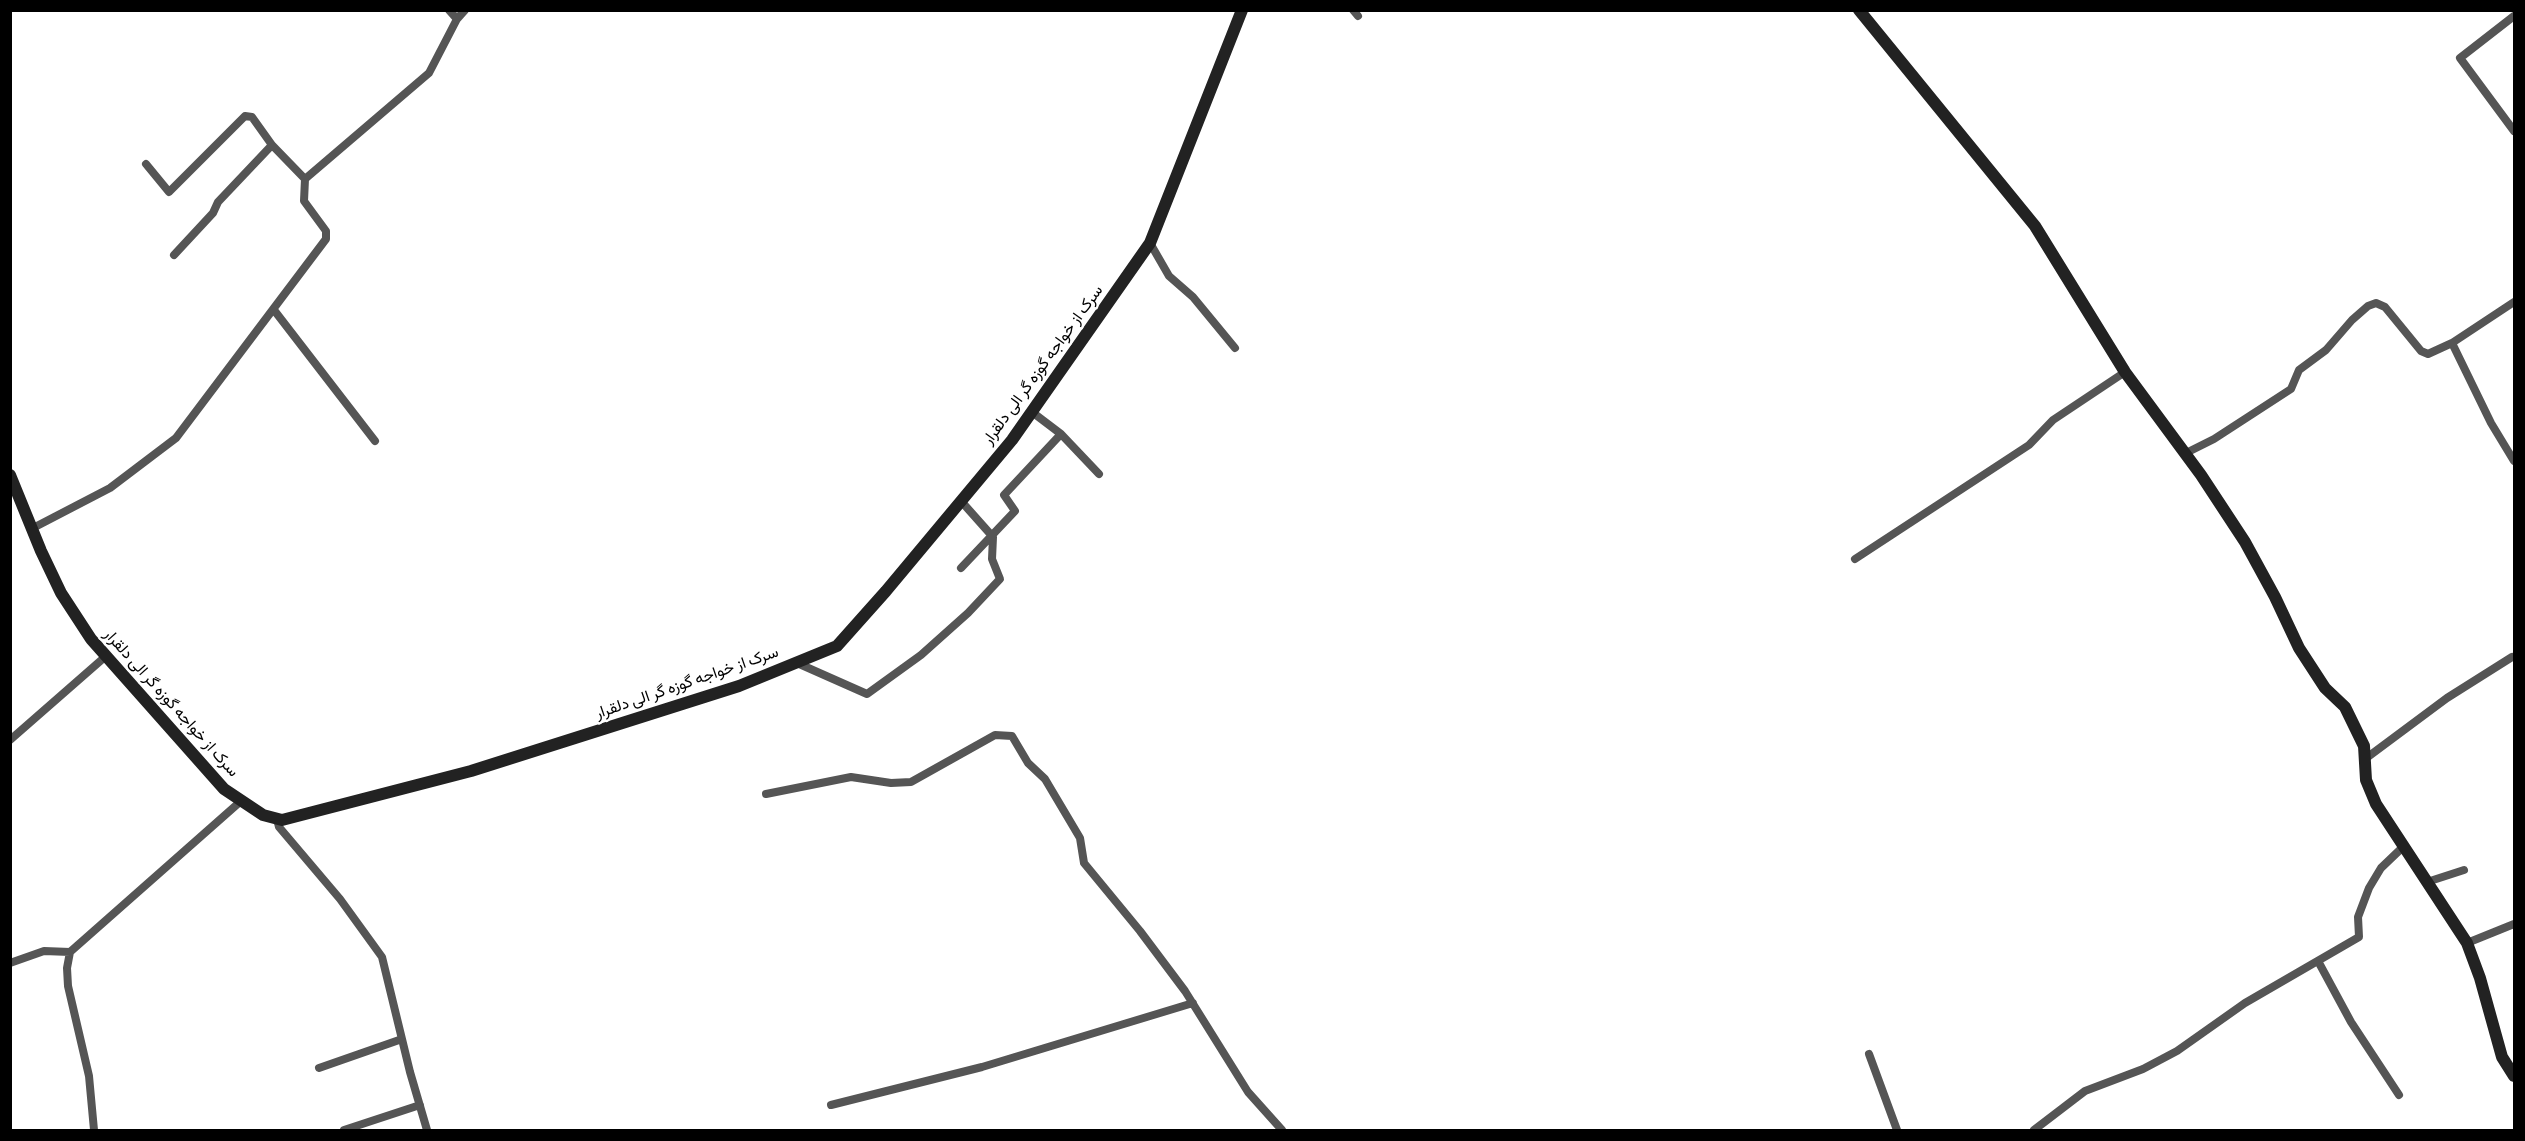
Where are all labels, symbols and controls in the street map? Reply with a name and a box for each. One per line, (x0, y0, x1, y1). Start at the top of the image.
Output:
street label: سرک از خواجه گوزه گر الی دلقرار (979, 281, 1107, 449)
street label: سرک از خواجه گوزه گر الی دلقرار (99, 625, 243, 781)
street label: سرک از خواجه گوزه گر الی دلقرار (593, 643, 781, 723)

